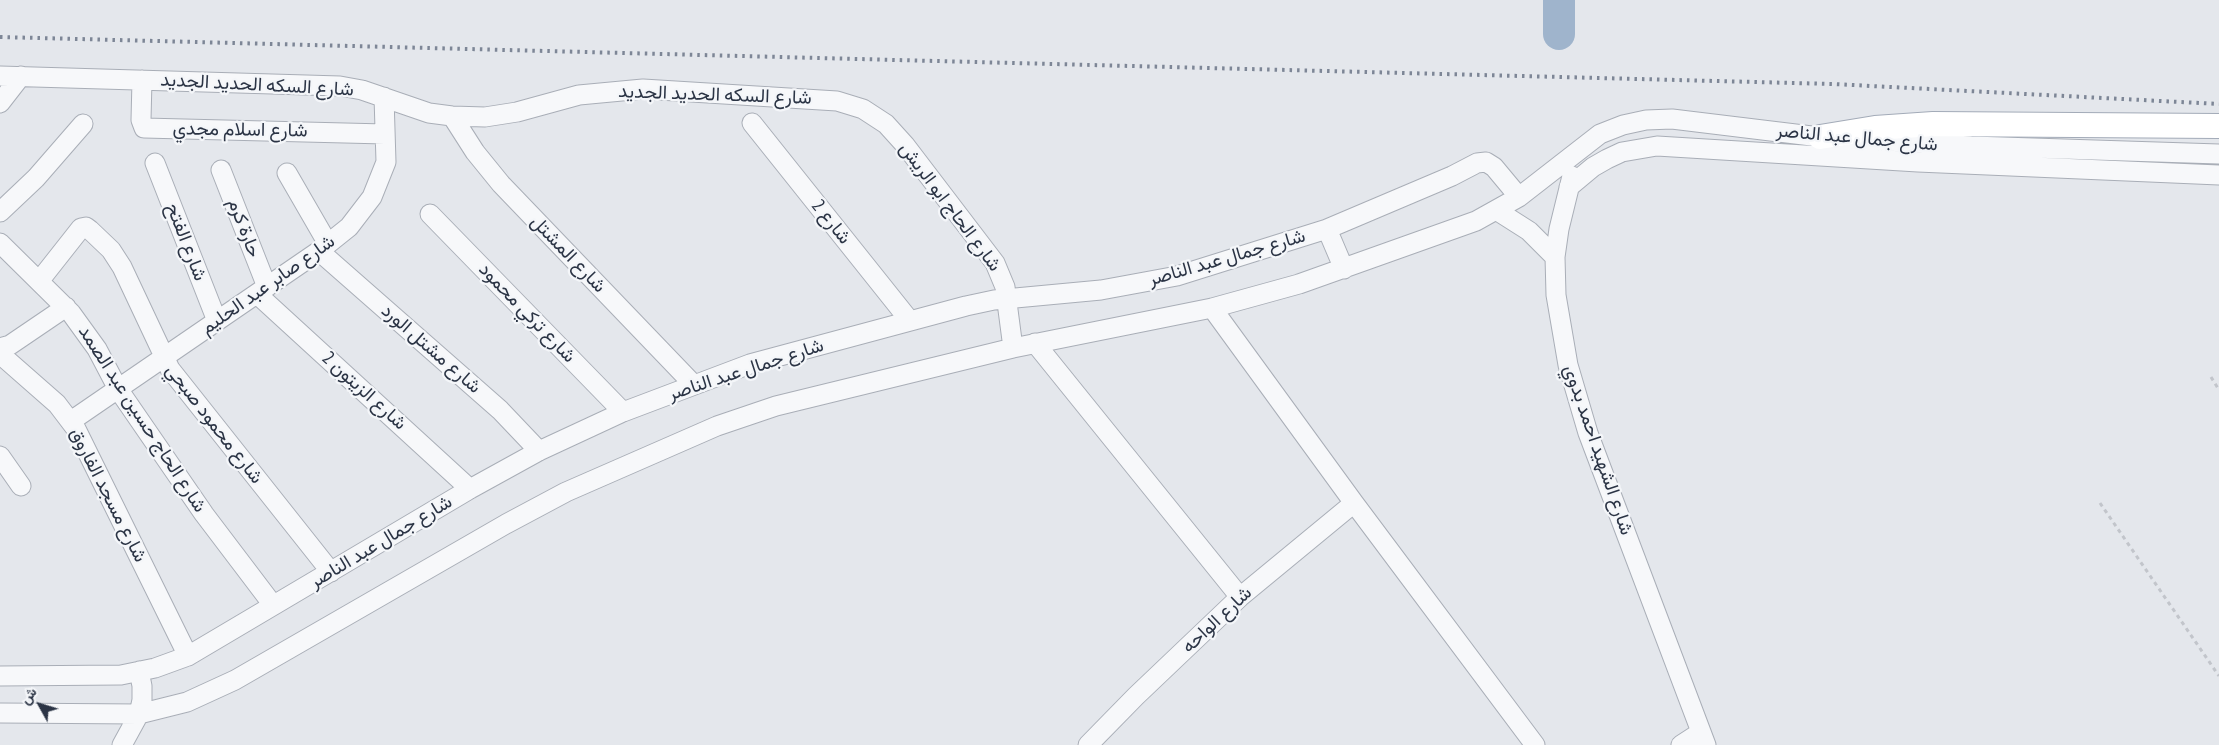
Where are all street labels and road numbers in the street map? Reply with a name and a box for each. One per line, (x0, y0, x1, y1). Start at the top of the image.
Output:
street label: شارع السكه الحديد الجديد (160, 69, 354, 101)
street label: شارع السكه الحديد الجديد (618, 80, 812, 110)
street label: شارع اسلام مجدي (172, 117, 308, 143)
street label: شارع جمال عبد الناصر (1775, 120, 1939, 156)
street label: شارع الحاج ابو الريش (894, 138, 1006, 276)
street label: حارة كرم (222, 195, 266, 261)
street label: شارع 2 (806, 195, 856, 249)
street label: شارع الفتح (161, 200, 211, 284)
street label: شارع المشتل (525, 210, 611, 298)
street label: شارع جمال عبد الناصر (1146, 225, 1308, 291)
street label: شارع صابر عبد الحليم (197, 230, 339, 340)
street label: شارع تركي محمود (474, 258, 580, 368)
street label: شارع مشتل الورد (376, 299, 486, 399)
street label: شارع الحاج حسين عبد الصمد (73, 321, 211, 517)
street label: شارع جمال عبد الناصر (665, 334, 827, 406)
street label: شارع الزيتون 2 (317, 347, 411, 435)
street label: شارع محمود صبحي (160, 360, 268, 488)
street label: شارع الشهيد احمد بدوي (1558, 362, 1638, 538)
street label: شارع مسجد الفاروق (64, 424, 152, 566)
street label: شارع جمال عبد الناصر (306, 490, 456, 594)
street label: شارع الواحه (1177, 582, 1257, 658)

